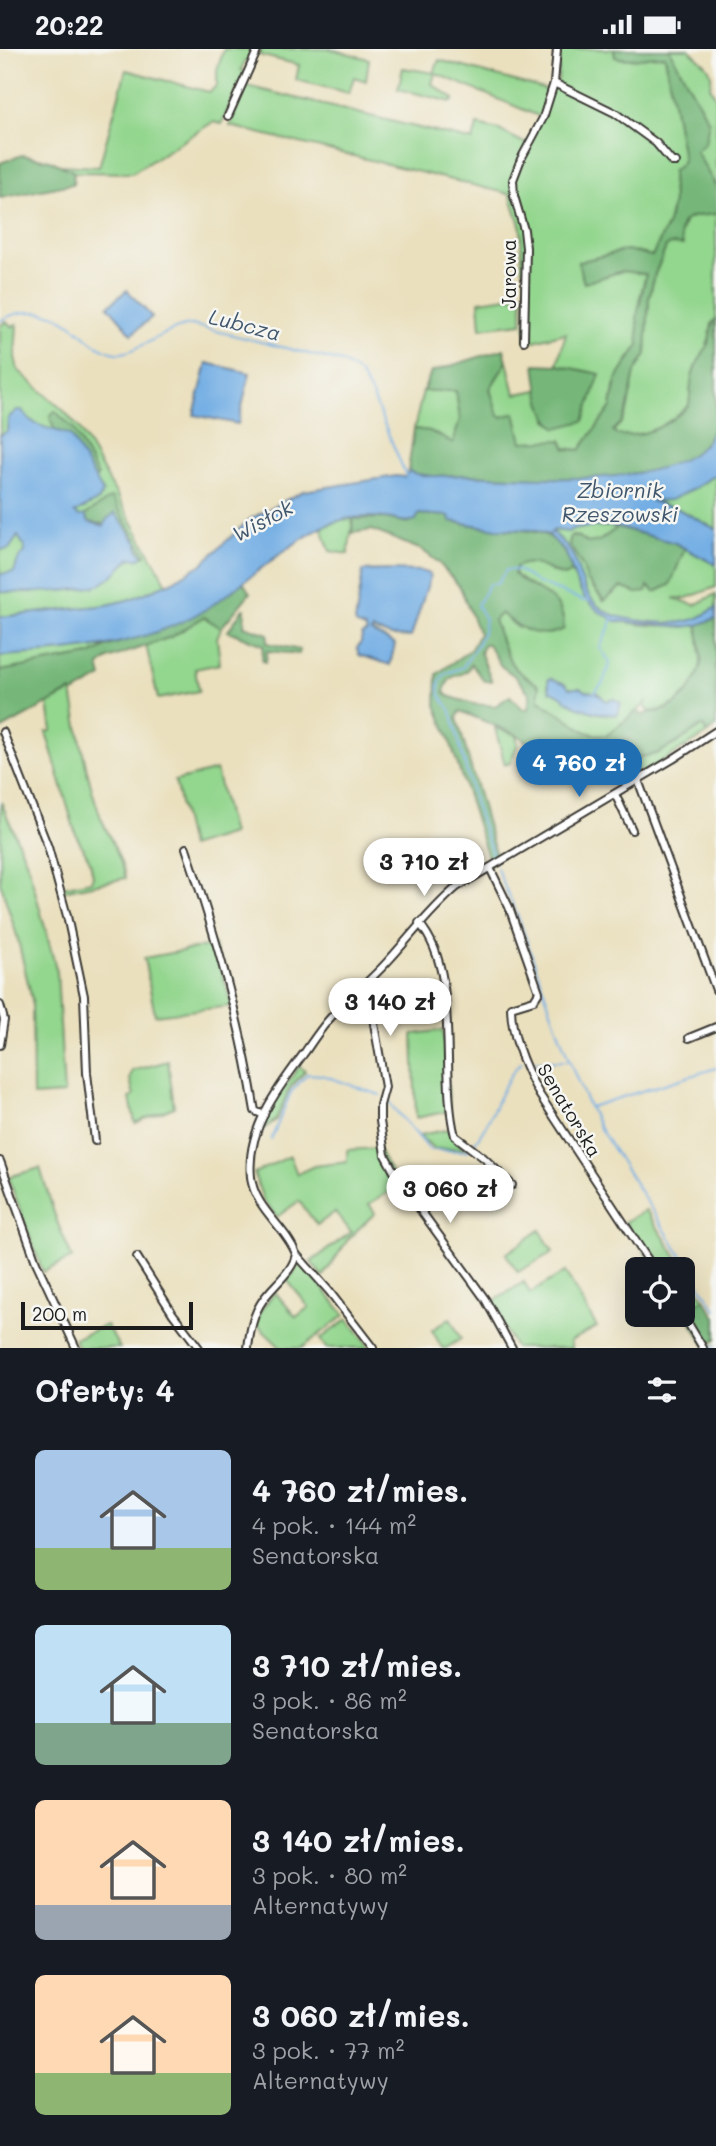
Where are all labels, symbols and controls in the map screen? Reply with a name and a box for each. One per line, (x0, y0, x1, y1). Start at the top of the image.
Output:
text: 20:22 (35, 8, 104, 42)
street label: Jarowa (496, 239, 521, 309)
water label: Lubcza (206, 302, 284, 346)
water label: Zbiornik Rzeszowski (562, 476, 679, 527)
water label: Wisłok (227, 492, 298, 547)
pin: 4 760 zł (507, 739, 651, 799)
text: 4 760 zł (532, 747, 626, 777)
pin: 3 710 zł (352, 839, 496, 898)
text: 3 710 zł (379, 846, 469, 876)
pin: 3 140 zł (318, 979, 462, 1038)
text: 3 140 zł (344, 986, 436, 1016)
street label: Senatorska (532, 1058, 608, 1162)
pin: 3 060 zł (378, 1165, 522, 1225)
text: 3 060 zł (402, 1173, 498, 1203)
map controls (625, 1257, 695, 1327)
button: locate (625, 1257, 695, 1327)
scale bar (21, 1299, 192, 1331)
text: 200 m (32, 1301, 87, 1326)
text: Oferty: 4 (35, 1370, 175, 1410)
icon: filters (643, 1371, 681, 1409)
text: 4 760 zł/mies. (252, 1470, 468, 1510)
icon: home (91, 1478, 175, 1562)
text: 4 pok. · 144 m² (252, 1510, 416, 1540)
text: Senatorska (252, 1540, 379, 1570)
text: 3 710 zł/mies. (252, 1645, 462, 1685)
icon: home (91, 1653, 175, 1737)
text: 3 pok. · 86 m² (252, 1685, 407, 1715)
text: Senatorska (252, 1715, 379, 1745)
text: 3 140 zł/mies. (252, 1820, 465, 1860)
icon: home (91, 1828, 175, 1912)
text: 3 pok. · 80 m² (252, 1860, 407, 1890)
text: Alternatywy (252, 1890, 389, 1920)
text: 3 060 zł/mies. (252, 1995, 470, 2035)
icon: home (91, 2003, 175, 2087)
text: 3 pok. · 77 m² (252, 2035, 404, 2065)
text: Alternatywy (252, 2065, 389, 2095)

